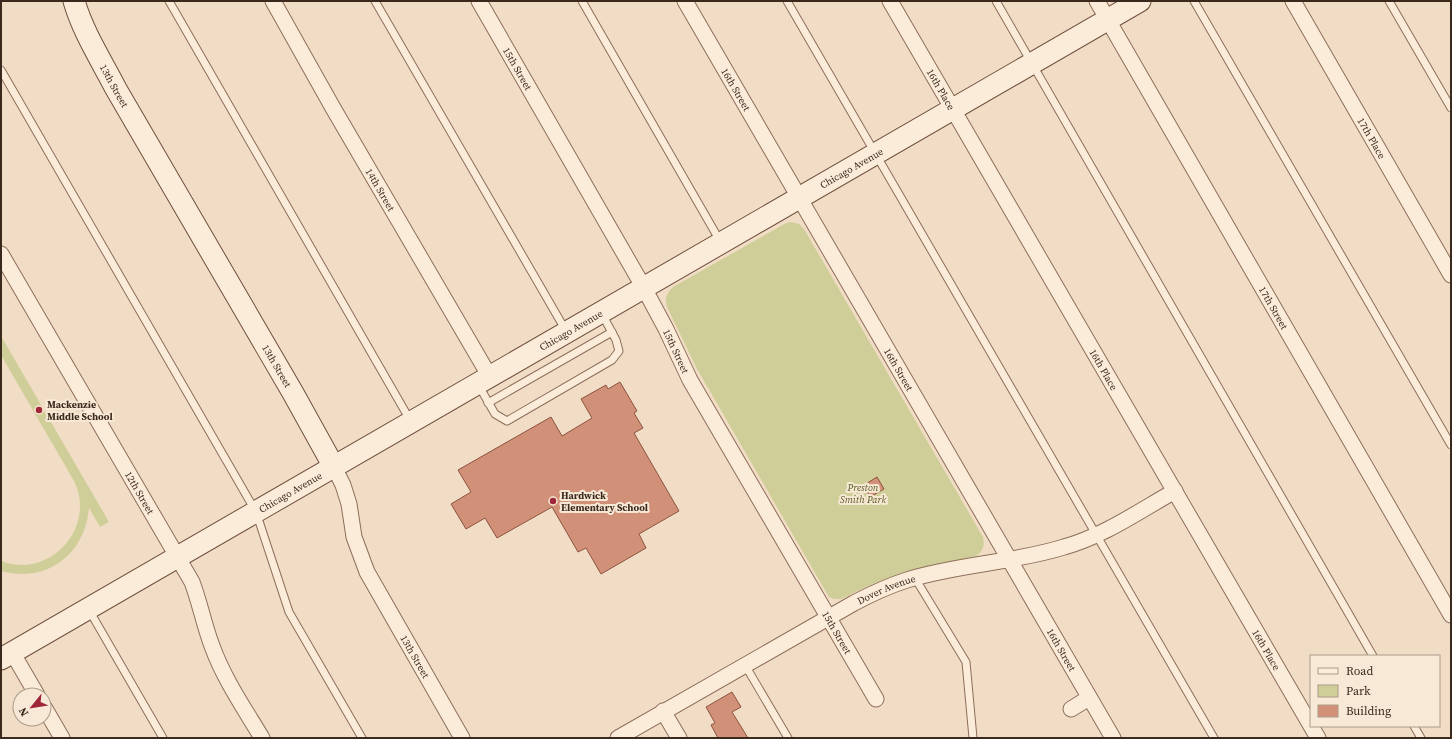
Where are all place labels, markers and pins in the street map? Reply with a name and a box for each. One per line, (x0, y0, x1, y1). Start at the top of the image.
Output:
place label: Mackenzie Middle School (47, 398, 113, 423)
marker: Mackenzie Middle School (34, 405, 44, 415)
place label: Hardwick Elementary School (561, 489, 648, 514)
marker: Hardwick Elementary School (548, 496, 558, 506)

